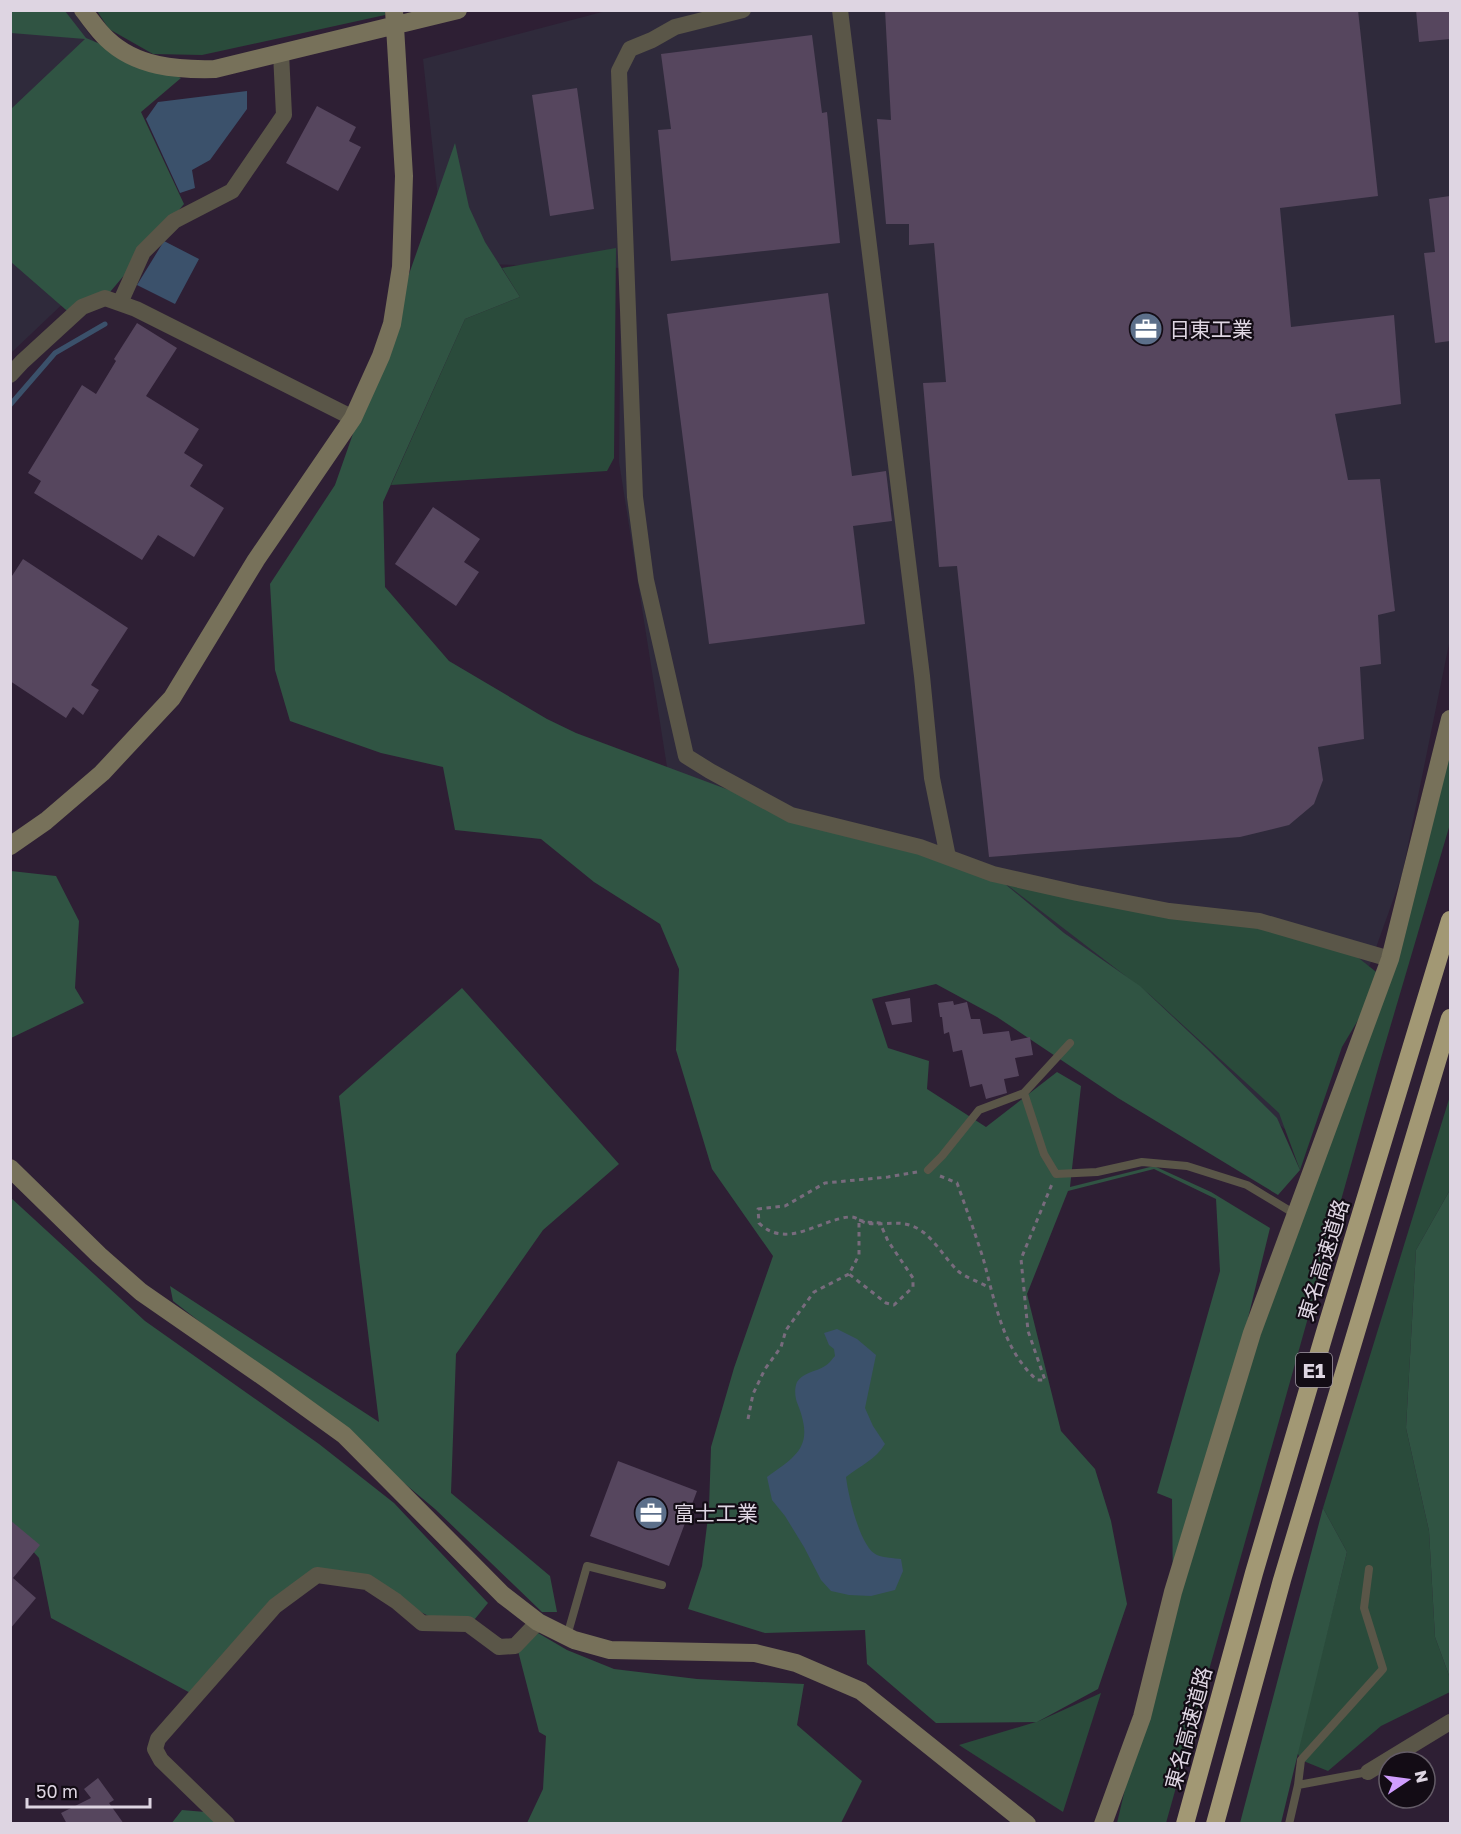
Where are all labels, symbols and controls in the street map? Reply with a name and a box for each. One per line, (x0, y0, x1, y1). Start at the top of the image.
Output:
office icon: 日東工業 (1128, 311, 1164, 347)
place label: 日東工業 (1169, 316, 1253, 342)
street label: 東名高速道路 (1292, 1196, 1354, 1324)
road number: E1 (1296, 1353, 1332, 1387)
office icon: 富士工業 (633, 1495, 669, 1531)
place label: 富士工業 (674, 1500, 758, 1526)
street label: 東名高速道路 (1159, 1664, 1217, 1792)
north arrow (1377, 1750, 1437, 1810)
text: N (1411, 1768, 1433, 1785)
scale bar (27, 1771, 150, 1809)
text: 50 m (36, 1780, 78, 1802)

